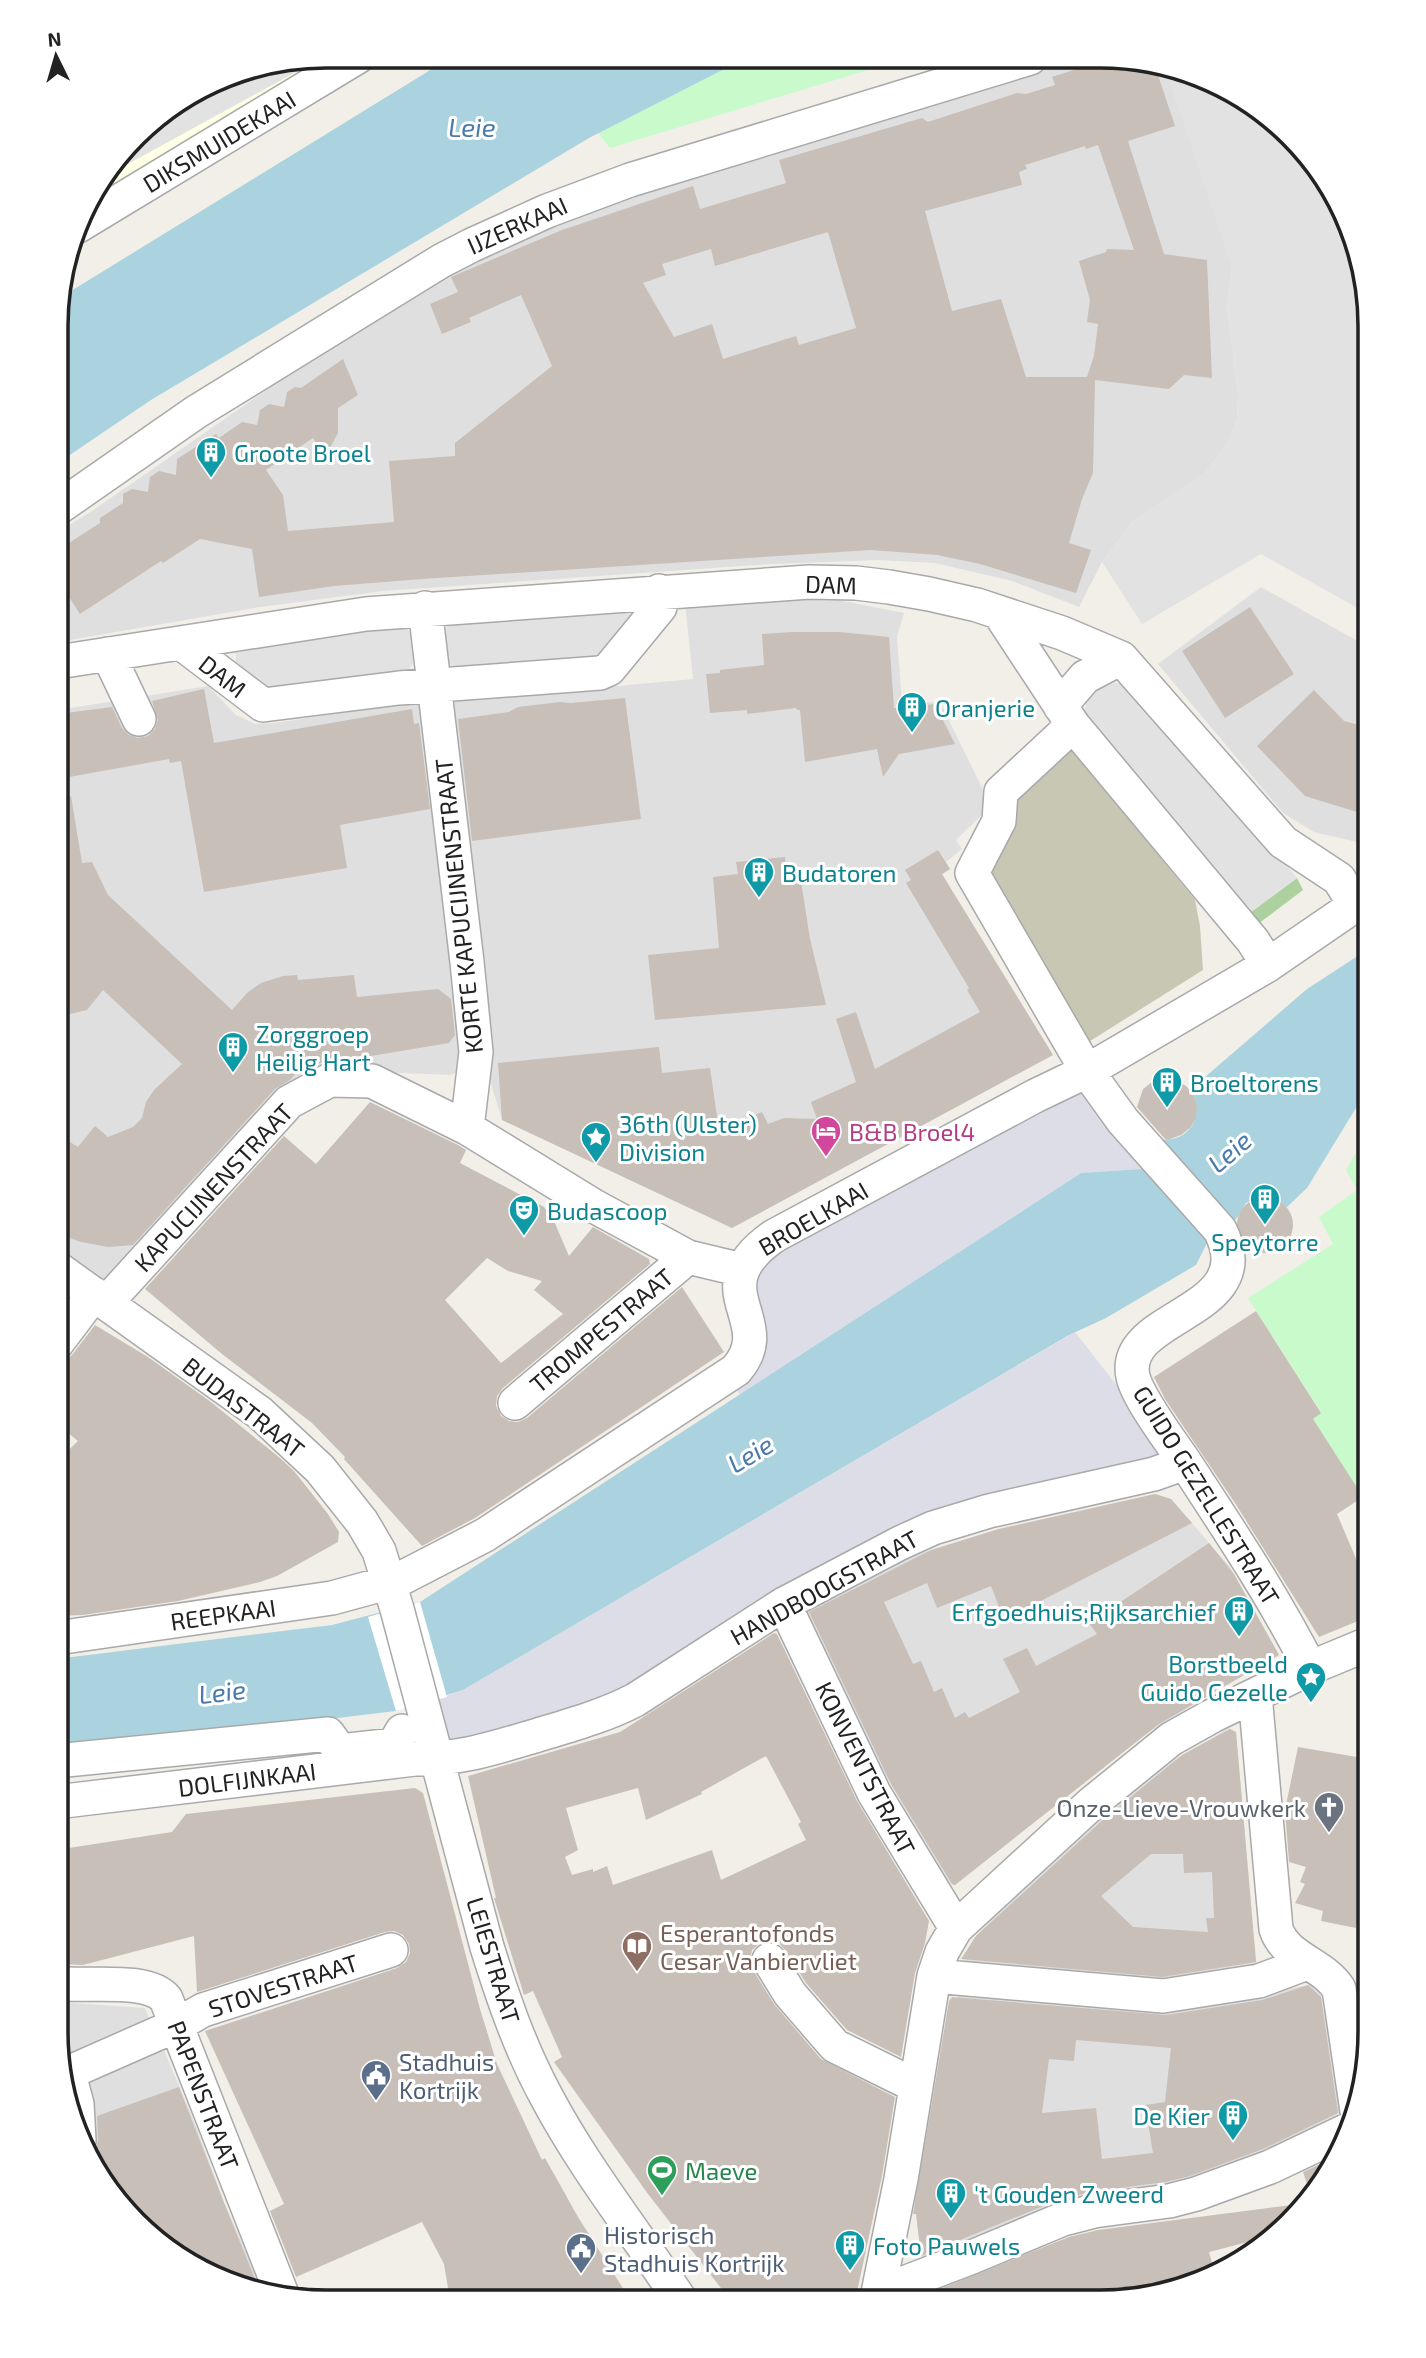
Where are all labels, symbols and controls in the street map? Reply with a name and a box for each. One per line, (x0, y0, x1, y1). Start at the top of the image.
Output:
north arrow (21, 21, 91, 91)
text: N (47, 27, 62, 51)
street label: DIKSMUIDEKAAI (137, 84, 301, 198)
water label: Leie (448, 111, 496, 142)
street label: IJZERKAAI (462, 190, 572, 260)
building icon: Groote Broel (194, 435, 228, 479)
place label: Groote Broel (234, 438, 371, 467)
street label: DAM (805, 569, 857, 599)
street label: DAM (194, 649, 252, 703)
building icon: Oranjerie (895, 690, 929, 734)
place label: Oranjerie (935, 693, 1035, 722)
street label: KORTE KAPUCIJNENSTRAAT (428, 757, 488, 1055)
building icon: Budatoren (742, 855, 776, 899)
place label: Budatoren (782, 858, 896, 887)
place label: Zorggroep Heilig Hart (256, 1019, 371, 1076)
building icon: Zorggroep Heilig Hart (216, 1030, 250, 1074)
building icon: Broeltorens (1150, 1065, 1184, 1109)
place label: Broeltorens (1190, 1068, 1319, 1097)
street label: KAPUCIJNENSTRAAT (128, 1097, 298, 1277)
place label: 36th (Ulster) Division (619, 1109, 757, 1166)
hotel icon: B&B Broel4 (809, 1114, 843, 1158)
place label: B&B Broel4 (849, 1117, 975, 1146)
place icon: 36th (Ulster) Division (579, 1120, 613, 1164)
water label: Leie (1201, 1124, 1257, 1178)
street label: BROELKAAI (753, 1175, 873, 1261)
building icon: Speytorre (1248, 1182, 1282, 1226)
theatre icon: Budascoop (507, 1193, 541, 1237)
place label: Budascoop (547, 1196, 667, 1225)
place label: Speytorre (1211, 1227, 1319, 1256)
street label: TROMPESTRAAT (523, 1262, 679, 1398)
street label: BUDASTRAAT (177, 1351, 311, 1463)
street label: GUIDO GEZELLESTRAAT (1128, 1380, 1286, 1610)
water label: Leie (722, 1427, 778, 1478)
street label: HANDBOOGSTRAAT (725, 1523, 923, 1651)
street label: REEPKAAI (168, 1592, 278, 1636)
building icon: Erfgoedhuis;Rijksarchief (1222, 1594, 1256, 1638)
place label: Erfgoedhuis;Rijksarchief (952, 1597, 1217, 1626)
place label: Borstbeeld Guido Gezelle (1140, 1649, 1288, 1706)
place icon: Borstbeeld Guido Gezelle (1294, 1660, 1328, 1704)
water label: Leie (197, 1673, 247, 1709)
street label: KONVENTSTRAAT (810, 1677, 922, 1859)
street label: DOLFIJNKAAI (176, 1756, 318, 1802)
church icon: Onze-Lieve-Vrouwkerk (1312, 1790, 1346, 1834)
place label: Onze-Lieve-Vrouwkerk (1056, 1793, 1306, 1822)
street label: LEIESTRAAT (461, 1894, 527, 2027)
place label: Esperantofonds Cesar Vanbiervliet (660, 1918, 857, 1975)
library icon: Esperantofonds Cesar Vanbiervliet (620, 1929, 654, 1973)
street label: STOVESTRAAT (205, 1947, 362, 2023)
street label: PAPENSTRAAT (162, 2016, 246, 2174)
place label: Stadhuis Kortrijk (399, 2047, 494, 2104)
public building icon: Stadhuis Kortrijk (359, 2058, 393, 2102)
building icon: De Kier (1216, 2098, 1250, 2142)
place label: De Kier (1133, 2101, 1210, 2130)
sports icon: Maeve (645, 2153, 679, 2197)
place label: Maeve (685, 2156, 758, 2185)
building icon: 't Gouden Zweerd (934, 2176, 968, 2220)
place label: 't Gouden Zweerd (974, 2179, 1164, 2208)
place label: Historisch Stadhuis Kortrijk (604, 2220, 785, 2277)
building icon: Foto Pauwels (833, 2228, 867, 2272)
public building icon: Historisch Stadhuis Kortrijk (564, 2231, 598, 2275)
place label: Foto Pauwels (873, 2231, 1020, 2260)

